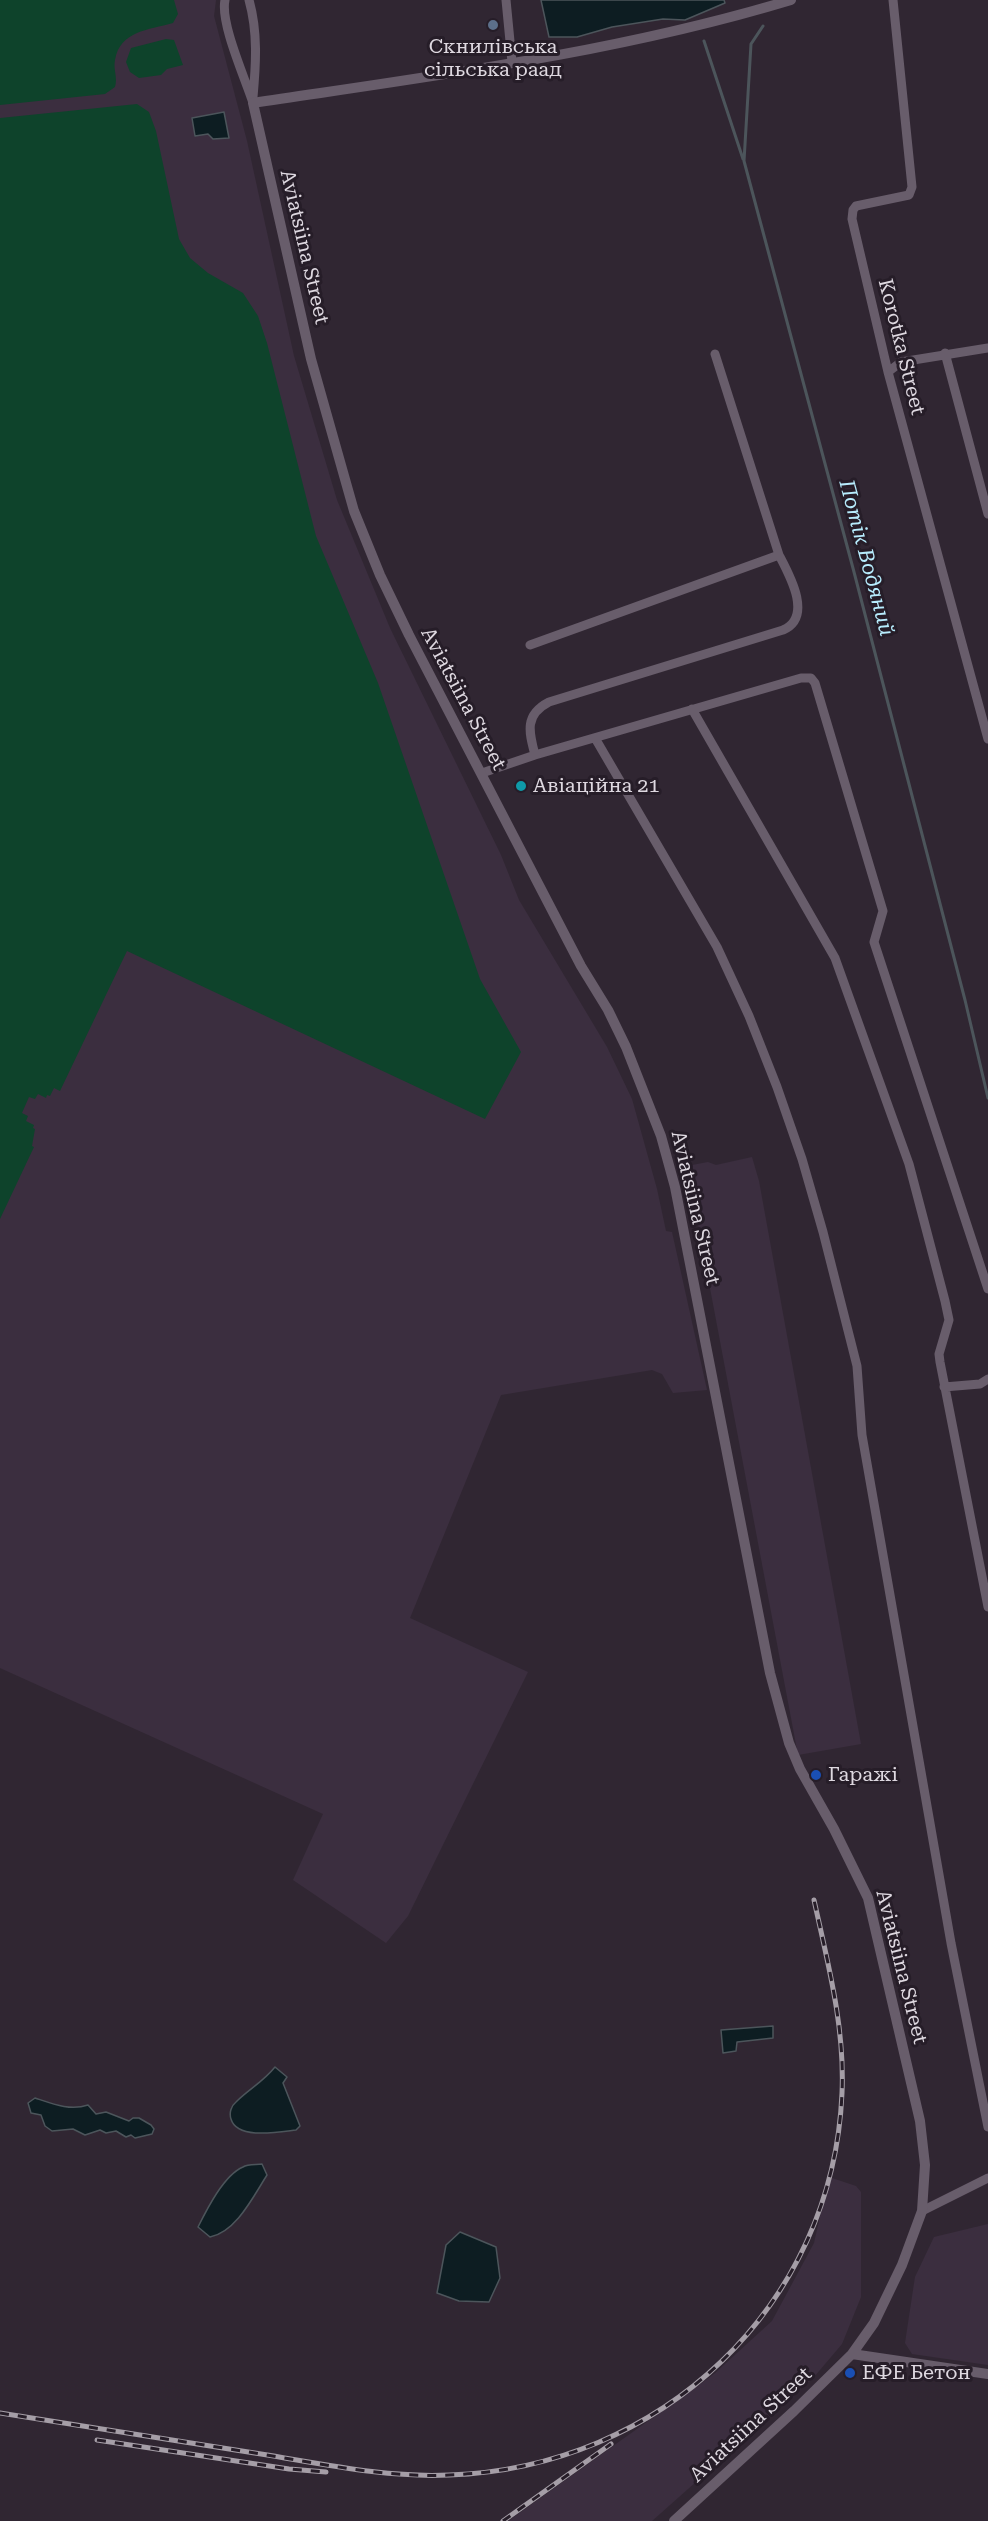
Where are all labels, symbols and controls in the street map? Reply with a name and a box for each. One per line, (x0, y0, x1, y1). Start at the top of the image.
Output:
marker: Скнилівська сільська раад (486, 18, 500, 32)
place label: Скнилівська сільська раад (424, 35, 562, 82)
street label: Aviatsiina Street (275, 167, 333, 327)
street label: Korotka Street (872, 276, 930, 418)
water label: Потік Водяний (833, 477, 899, 639)
street label: Aviatsiina Street (415, 624, 511, 774)
place label: Авіаційна 21 (533, 774, 660, 798)
marker: Авіаційна 21 (514, 779, 528, 793)
street label: Aviatsiina Street (666, 1128, 724, 1288)
place label: Гаражі (828, 1763, 898, 1787)
marker: Гаражі (809, 1768, 823, 1782)
street label: Aviatsiina Street (870, 1888, 932, 2046)
place label: ЕФЕ Бетон (862, 2361, 970, 2385)
street label: Aviatsiina Street (685, 2362, 817, 2488)
marker: ЕФЕ Бетон (843, 2366, 857, 2380)

